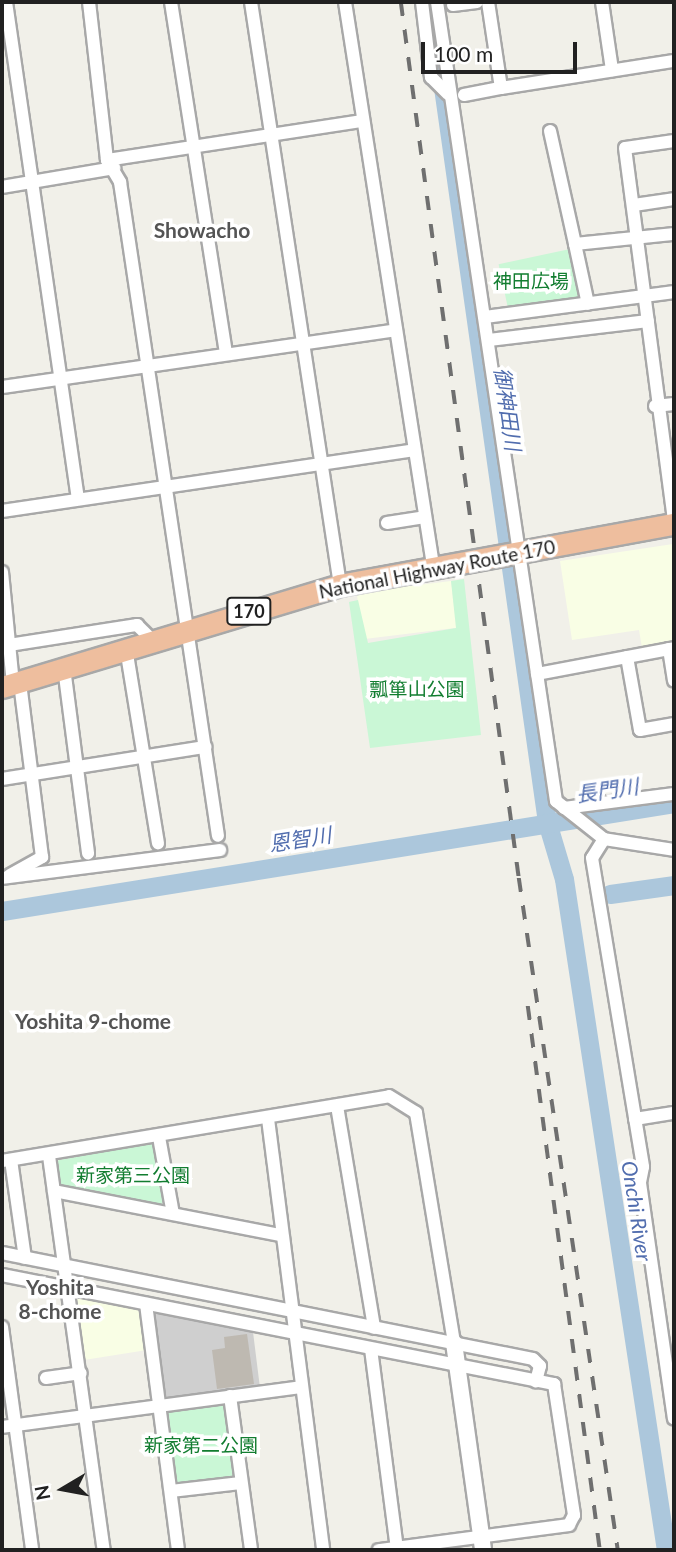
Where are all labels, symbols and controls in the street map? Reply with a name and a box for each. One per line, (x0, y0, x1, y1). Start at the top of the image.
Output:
scale bar (424, 28, 580, 72)
text: 100 m (434, 41, 493, 66)
district label: Showacho (154, 217, 250, 243)
park label: 神田広場 (493, 270, 569, 292)
water label: 御神田川 (490, 366, 526, 452)
street label: National Highway Route 170 (317, 535, 557, 603)
road number: 170 (226, 596, 272, 626)
park label: 瓢箪山公園 (370, 678, 464, 700)
water label: 長門川 (574, 773, 640, 807)
water label: 恩智川 (267, 822, 333, 856)
district label: Yoshita 9-chome (15, 1008, 171, 1034)
water label: Onchi River (617, 1159, 657, 1263)
park label: 新家第三公園 (76, 1164, 190, 1186)
district label: Yoshita 8-chome (19, 1274, 101, 1324)
park label: 新家第二公園 (144, 1434, 258, 1456)
north arrow (28, 1454, 98, 1524)
text: N (29, 1484, 54, 1502)

